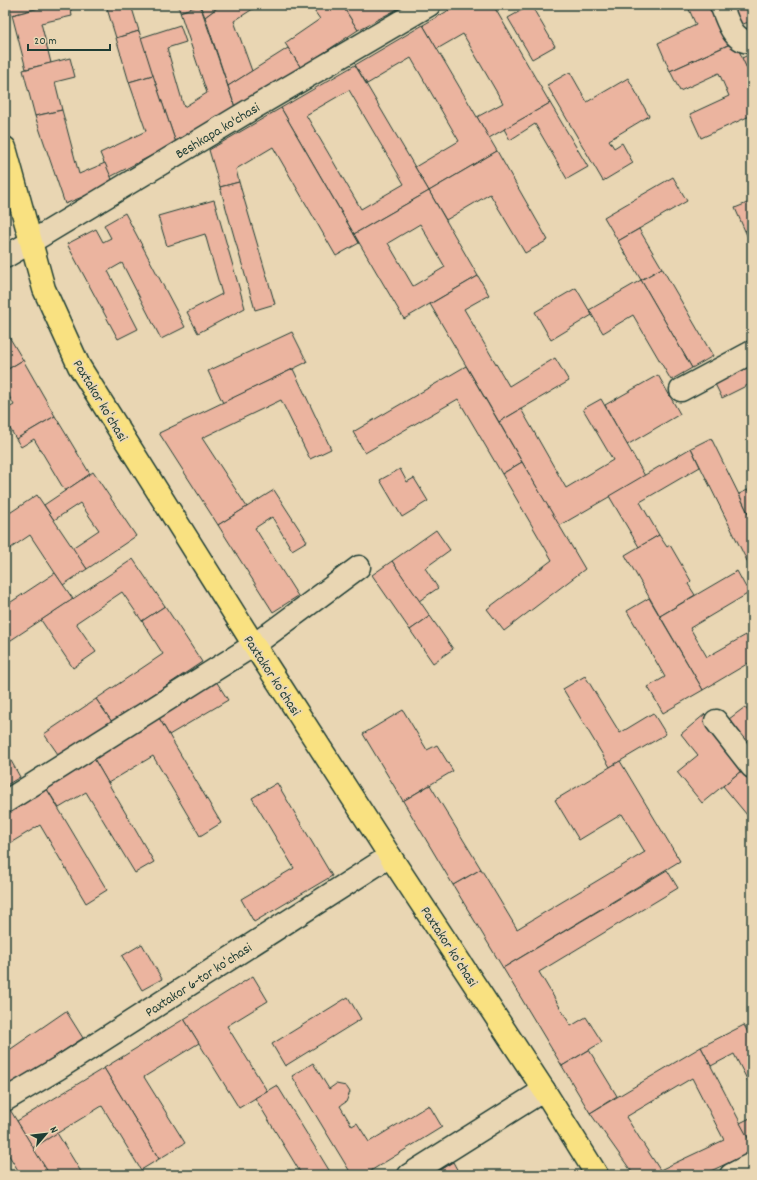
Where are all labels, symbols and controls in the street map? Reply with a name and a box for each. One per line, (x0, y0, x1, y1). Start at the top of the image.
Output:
scale bar (28, 26, 110, 52)
text: 20 m (34, 33, 57, 50)
street label: Beshkapa ko'chasi (172, 98, 264, 165)
street label: Paxtakor koʻchasi (67, 356, 132, 446)
street label: Paxtakor koʻchasi (238, 632, 305, 721)
street label: Paxtakor koʻchasi (415, 903, 482, 992)
street label: Paxtakor 6-tor koʻchasi (142, 938, 257, 1023)
north arrow (26, 1114, 66, 1154)
text: N (45, 1124, 62, 1137)

